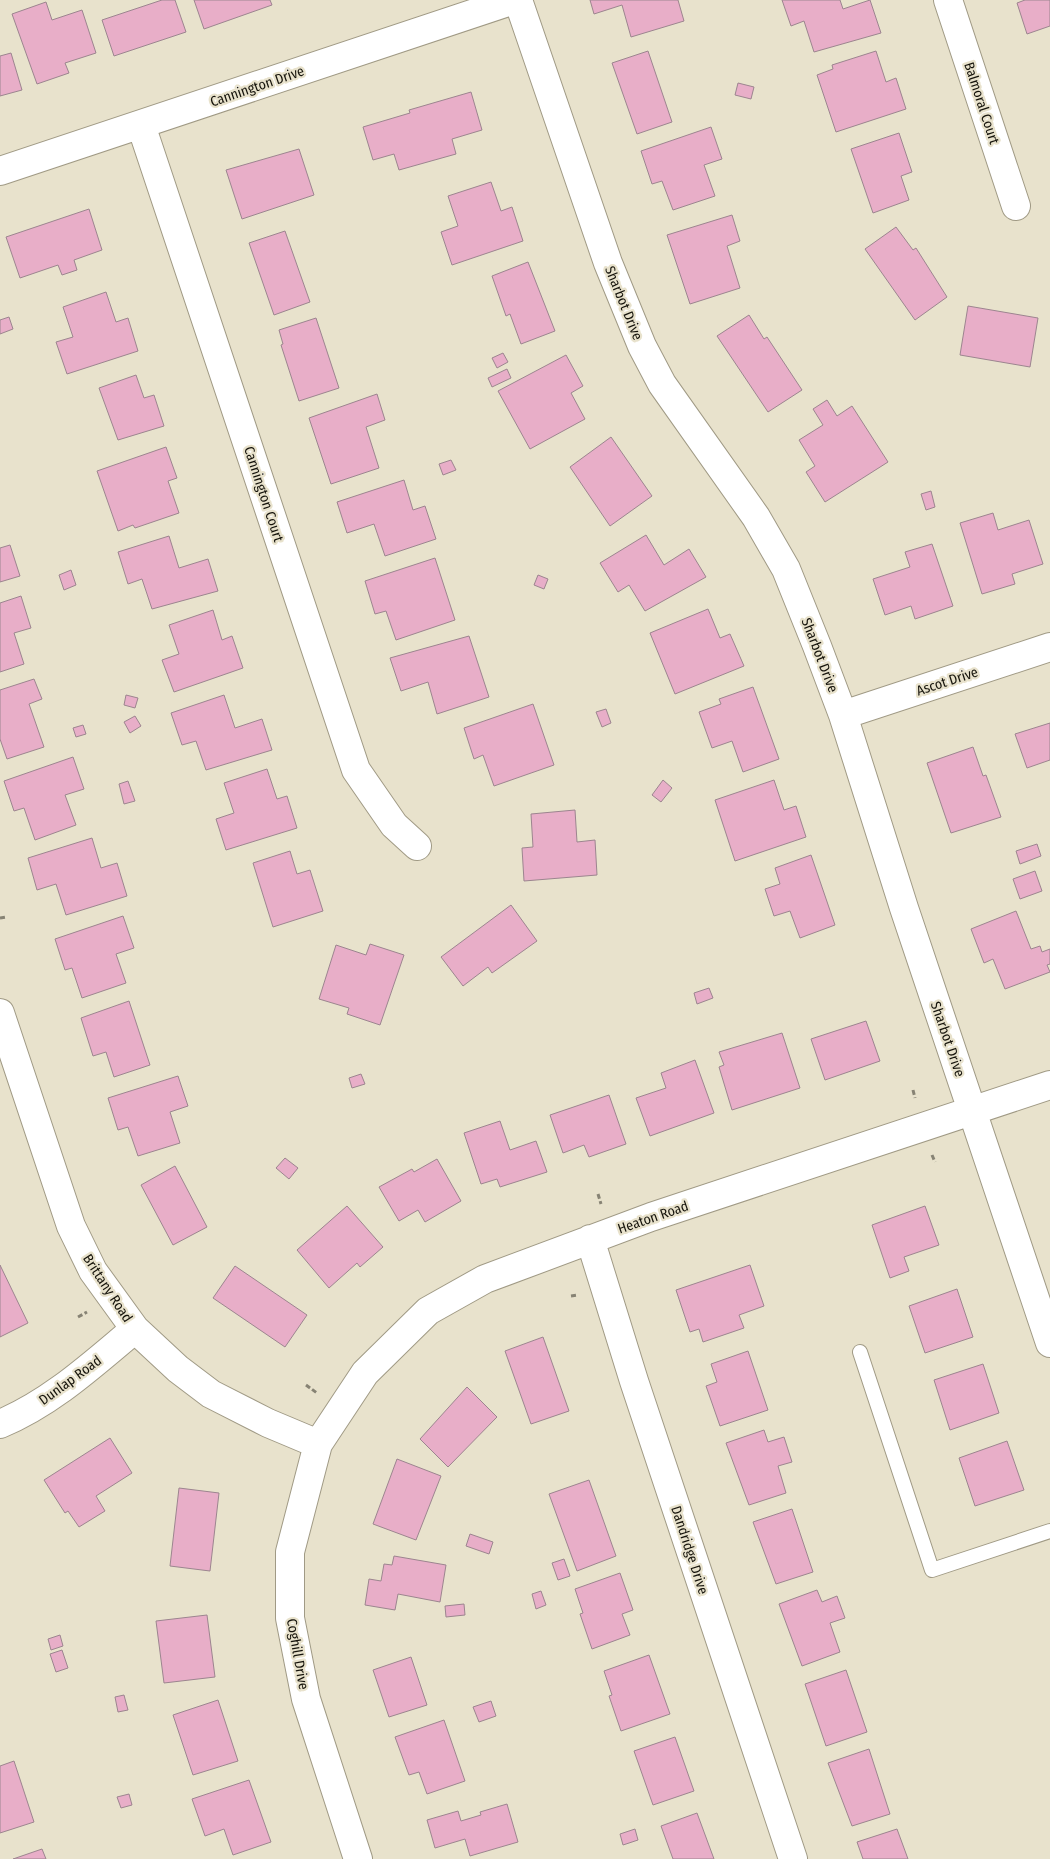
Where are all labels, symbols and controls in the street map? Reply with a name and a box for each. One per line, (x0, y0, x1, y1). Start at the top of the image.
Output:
street label: Balmoral Court (960, 60, 1003, 147)
street label: Cannington Drive (208, 62, 306, 110)
street label: Sharbot Drive (601, 264, 646, 343)
street label: Cannington Court (240, 444, 287, 544)
street label: Sharbot Drive (798, 616, 842, 695)
street label: Ascot Drive (914, 663, 980, 699)
street label: Sharbot Drive (927, 999, 968, 1079)
street label: Heaton Road (616, 1197, 691, 1237)
street label: Brittany Road (79, 1251, 136, 1326)
street label: Dunlap Road (36, 1352, 105, 1409)
street label: Dandridge Drive (667, 1504, 712, 1597)
street label: Coghill Drive (283, 1617, 312, 1691)

